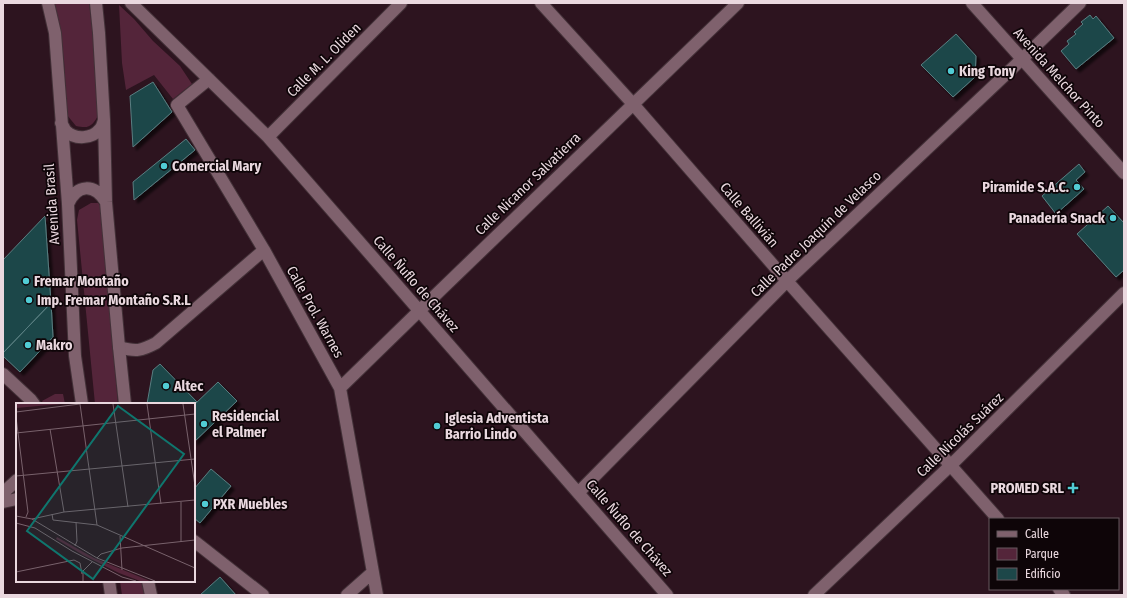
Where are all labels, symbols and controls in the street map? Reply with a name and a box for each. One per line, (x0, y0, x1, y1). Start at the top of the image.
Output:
street label: Calle M. L. Oliden (283, 19, 365, 101)
street label: Avenida Melchor Pinto (1010, 25, 1108, 131)
place label: King Tony (959, 63, 1016, 80)
marker: King Tony (946, 66, 956, 76)
street label: Calle Nicanor Salvatierra (472, 129, 584, 239)
place label: Comercial Mary (172, 158, 261, 175)
marker: Comercial Mary (159, 161, 169, 171)
street label: Avenida Brasil (41, 163, 63, 245)
street label: Calle Padre Joaquín de Velasco (747, 167, 885, 301)
street label: Calle Ballivián (716, 179, 782, 251)
place label: Piramide S.A.C. (982, 179, 1069, 196)
marker: Piramide S.A.C. (1072, 182, 1082, 192)
place label: Panadería Snack (1009, 210, 1106, 227)
marker: Panadería Snack (1108, 213, 1118, 223)
street label: Calle Ñuflo de Chávez (369, 232, 463, 336)
street label: Calle Prol. Warnes (283, 263, 347, 361)
place label: Fremar Montaño (34, 273, 129, 290)
marker: Fremar Montaño (21, 276, 31, 286)
place label: Imp. Fremar Montaño S.R.L (37, 292, 191, 309)
marker: Imp. Fremar Montaño S.R.L (24, 295, 34, 305)
place label: Makro (36, 337, 73, 354)
marker: Makro (23, 340, 33, 350)
place label: Altec (173, 378, 204, 395)
marker: Altec (161, 381, 171, 391)
street label: Calle Nicolás Suárez (913, 389, 1007, 481)
inset map (16, 403, 195, 582)
place label: Residencial el Palmer (212, 408, 279, 441)
place label: Iglesia Adventista Barrio Lindo (445, 410, 549, 443)
marker: Residencial el Palmer (199, 419, 209, 429)
marker: Iglesia Adventista Barrio Lindo (432, 421, 442, 431)
street label: Calle Ñuflo de Chávez (582, 476, 676, 580)
place label: PROMED SRL (990, 480, 1064, 497)
marker: PROMED SRL (1067, 482, 1079, 494)
place label: PXR Muebles (213, 496, 287, 513)
marker: PXR Muebles (200, 499, 210, 509)
legend (989, 518, 1119, 590)
text: Calle (1025, 527, 1049, 541)
text: Parque (1025, 547, 1059, 561)
text: Edificio (1025, 567, 1061, 581)

